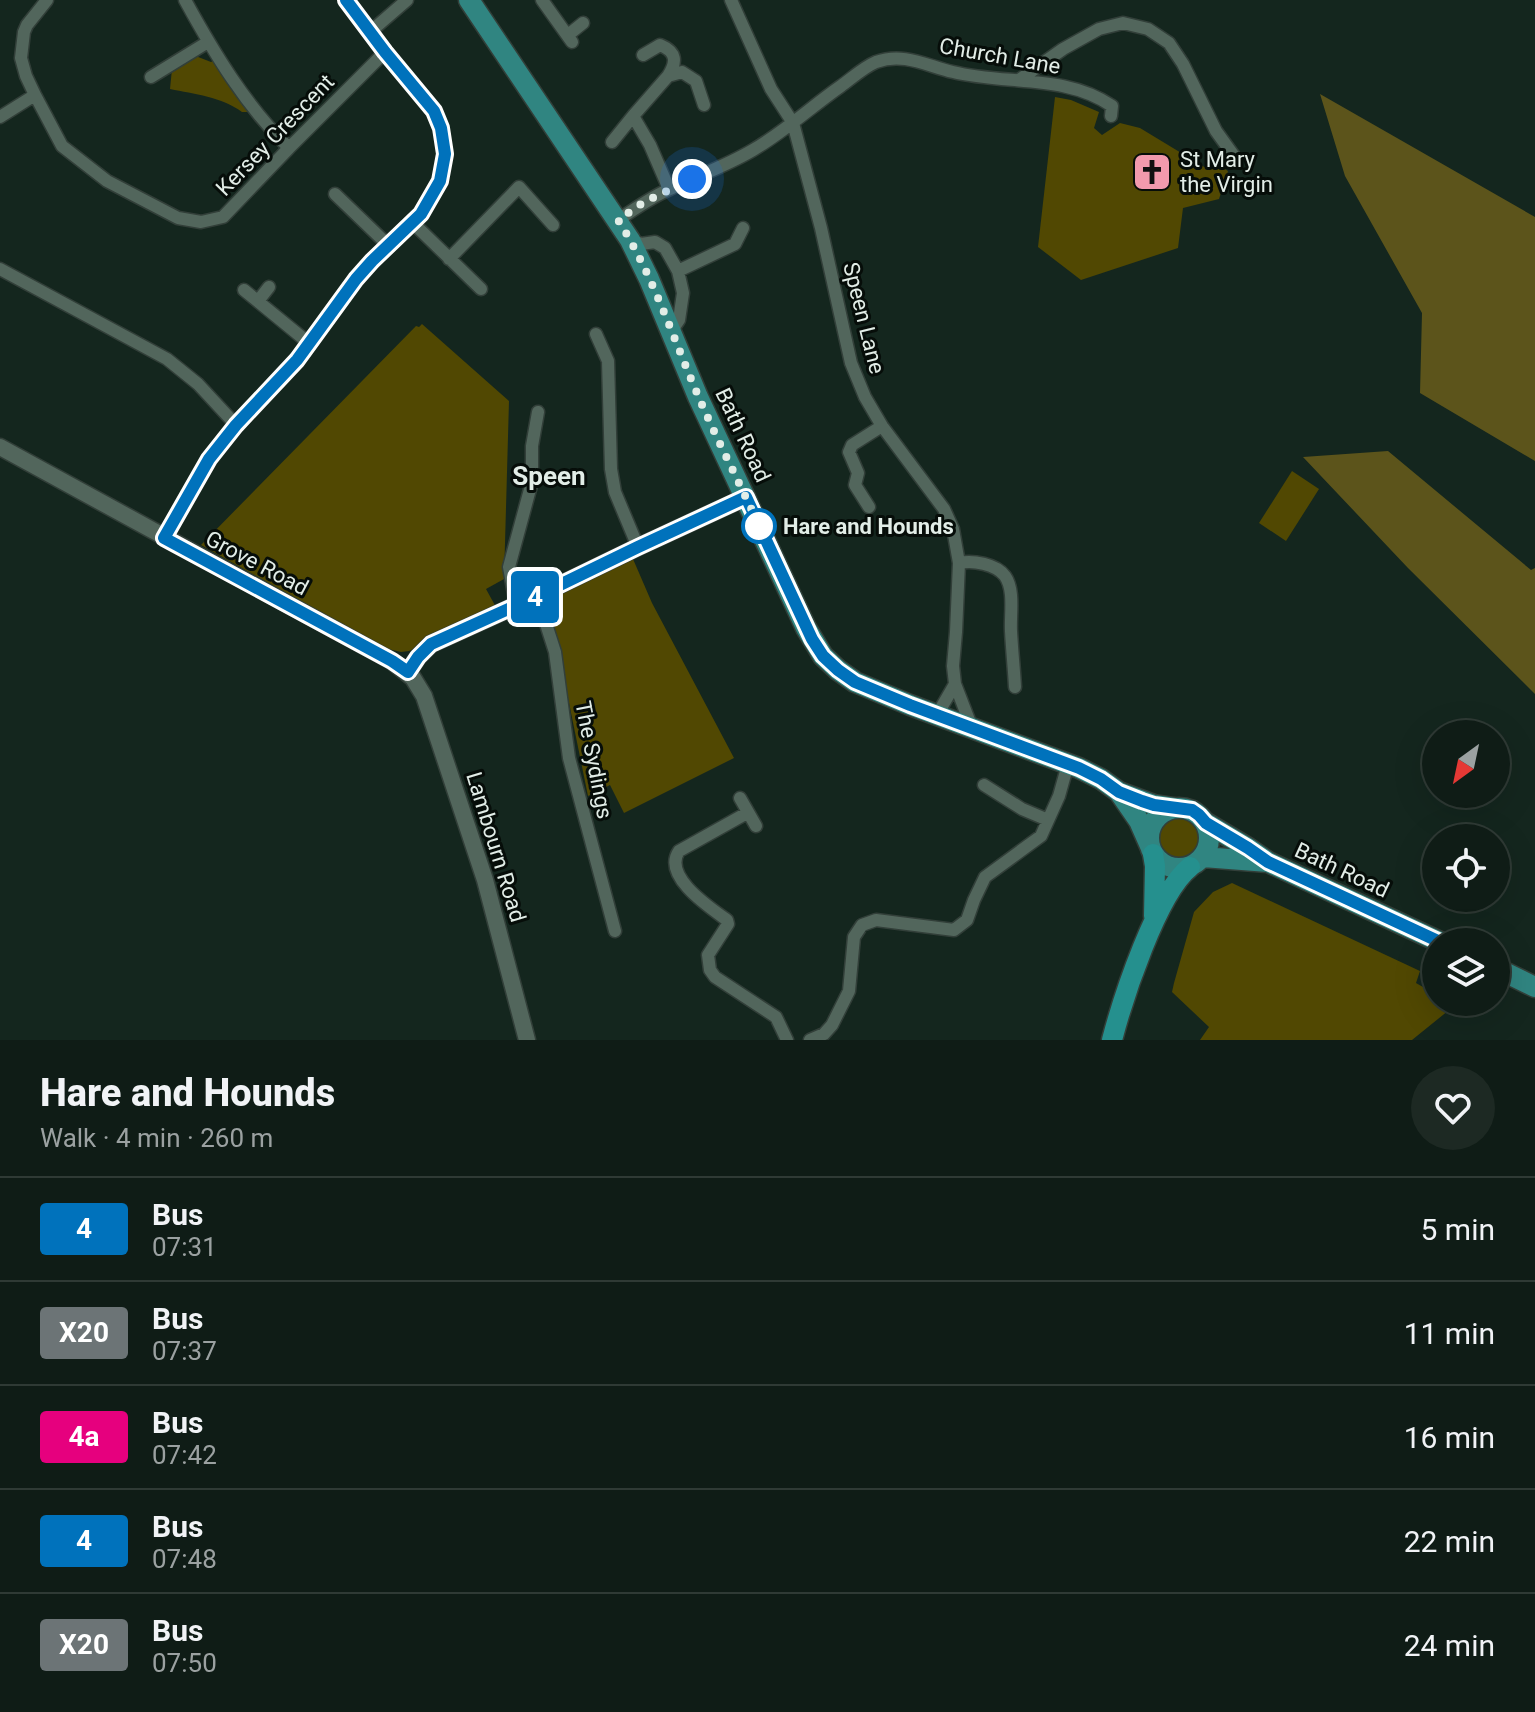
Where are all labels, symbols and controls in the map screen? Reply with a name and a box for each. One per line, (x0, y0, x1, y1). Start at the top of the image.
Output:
street label: Church Lane (937, 33, 1063, 79)
street label: Kersey Crescent (211, 69, 339, 201)
place label: St Mary the Virgin (1180, 147, 1273, 197)
church icon: St Mary the Virgin (1131, 151, 1173, 193)
your location (672, 159, 712, 199)
street label: Speen Lane (838, 260, 890, 376)
street label: Bath Road (710, 384, 776, 486)
district label: Speen (512, 461, 586, 491)
marker: Hare and Hounds (742, 509, 776, 543)
place label: Hare and Hounds (783, 514, 954, 539)
street label: Grove Road (201, 526, 313, 600)
line badge: 4 (509, 571, 561, 623)
text: 4 (527, 580, 543, 613)
street label: The Sydings (570, 699, 618, 821)
north arrow (1422, 720, 1510, 808)
map controls (1422, 720, 1510, 1016)
street label: Lambourn Road (461, 769, 531, 925)
button: locate (1422, 824, 1510, 912)
street label: Bath Road (1291, 837, 1393, 903)
button: layers (1422, 928, 1510, 1016)
button: heart (1411, 1066, 1495, 1150)
text: Hare and Hounds (40, 1071, 335, 1115)
text: Walk · 4 min · 260 m (40, 1123, 273, 1153)
text: Bus (152, 1197, 203, 1232)
text: 4 (76, 1212, 92, 1245)
text: 5 min (1421, 1212, 1495, 1247)
text: 07:31 (152, 1232, 217, 1262)
text: Bus (152, 1301, 203, 1336)
text: X20 (59, 1316, 109, 1349)
text: 11 min (1404, 1316, 1495, 1351)
text: 07:37 (152, 1336, 217, 1366)
text: Bus (152, 1405, 203, 1440)
text: 4a (68, 1420, 100, 1453)
text: 16 min (1404, 1420, 1495, 1455)
text: 07:42 (152, 1440, 217, 1470)
text: Bus (152, 1509, 203, 1544)
text: 4 (76, 1524, 92, 1557)
text: 22 min (1404, 1524, 1495, 1559)
text: 07:48 (152, 1544, 217, 1574)
text: Bus (152, 1613, 203, 1648)
text: X20 (59, 1628, 109, 1661)
text: 24 min (1404, 1628, 1495, 1663)
text: 07:50 (152, 1648, 217, 1678)

